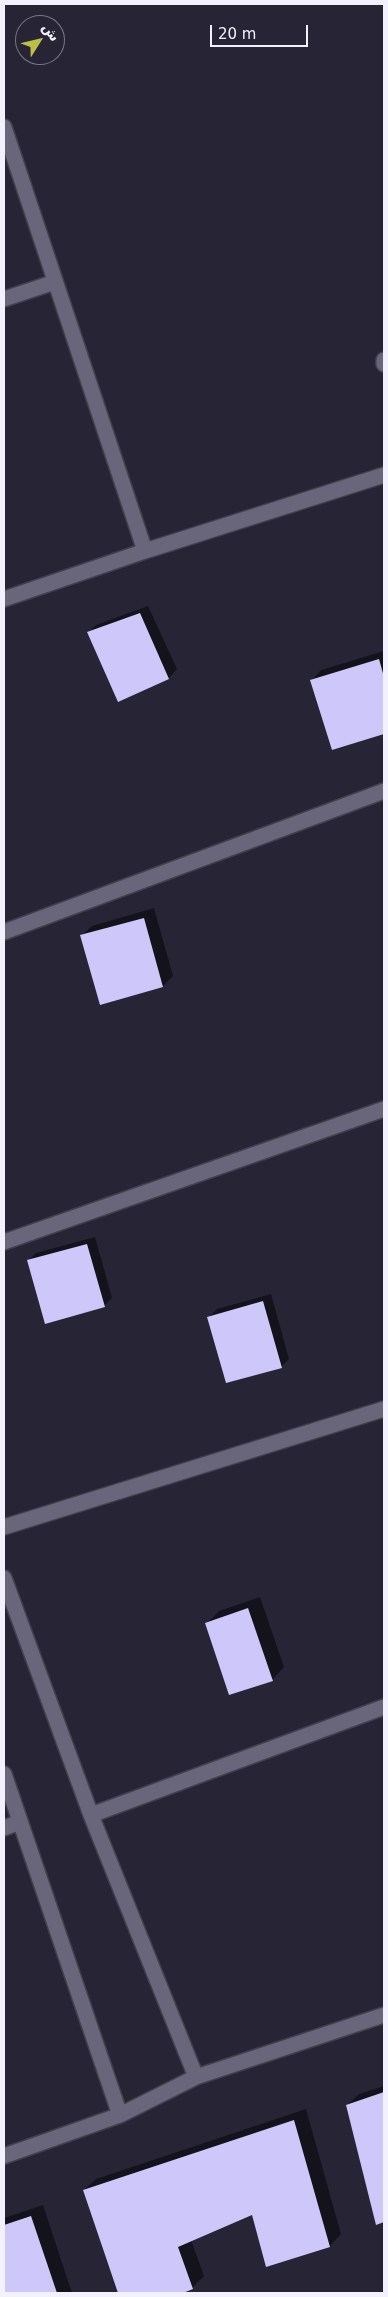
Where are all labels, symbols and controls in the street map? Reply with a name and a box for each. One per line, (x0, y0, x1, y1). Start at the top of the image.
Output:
north arrow (15, 15, 65, 65)
scale bar (213, 15, 310, 47)
text: ش (39, 19, 63, 44)
text: 20 m (218, 25, 256, 43)

